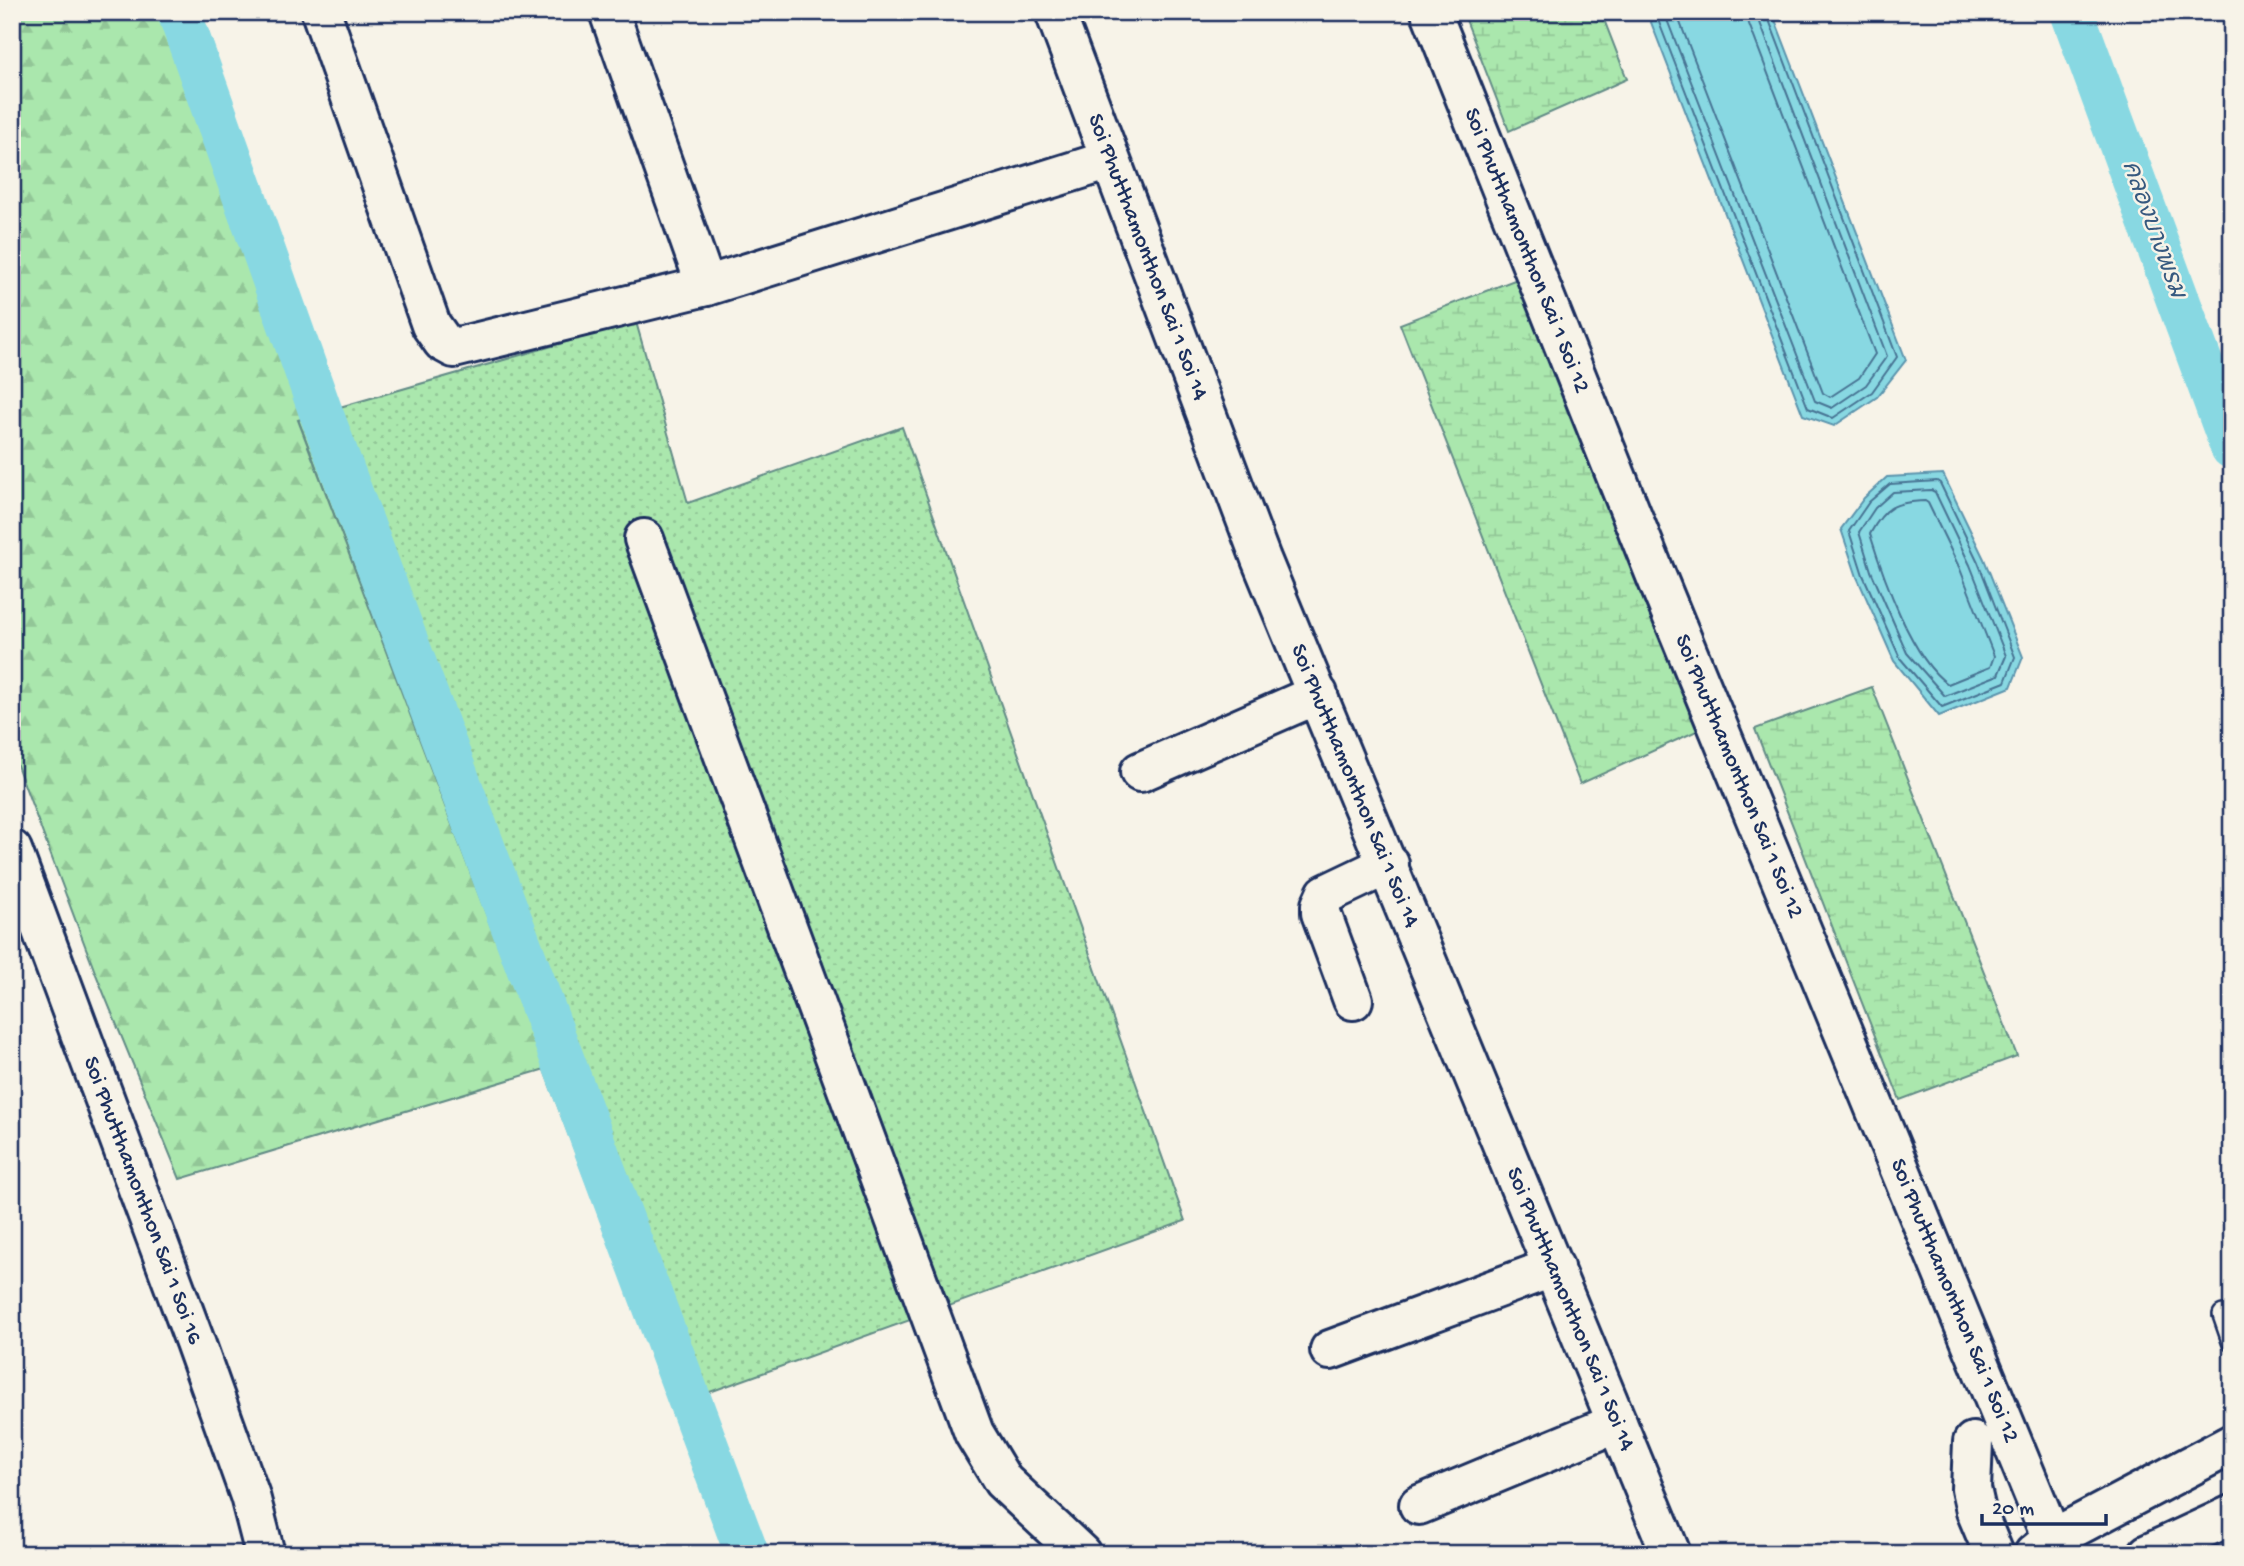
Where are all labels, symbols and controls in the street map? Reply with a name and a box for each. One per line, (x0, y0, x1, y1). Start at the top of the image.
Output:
street label: Soi Phutthamonthon Sai 1 Soi 12 (1457, 104, 1595, 397)
street label: Soi Phutthamonthon Sai 1 Soi 14 (1081, 110, 1214, 404)
water label: คลองบางพรม (2114, 158, 2191, 305)
street label: Soi Phutthamonthon Sai 1 Soi 12 (1668, 631, 1809, 922)
street label: Soi Phutthamonthon Sai 1 Soi 14 (1284, 640, 1425, 932)
street label: Soi Phutthamonthon Sai 1 Soi 16 (77, 1053, 208, 1348)
street label: Soi Phutthamonthon Sai 1 Soi 12 (1884, 1155, 2024, 1447)
street label: Soi Phutthamonthon Sai 1 Soi 14 (1500, 1164, 1641, 1455)
scale bar (1982, 1482, 2106, 1526)
text: 20 m (1992, 1498, 2034, 1523)

